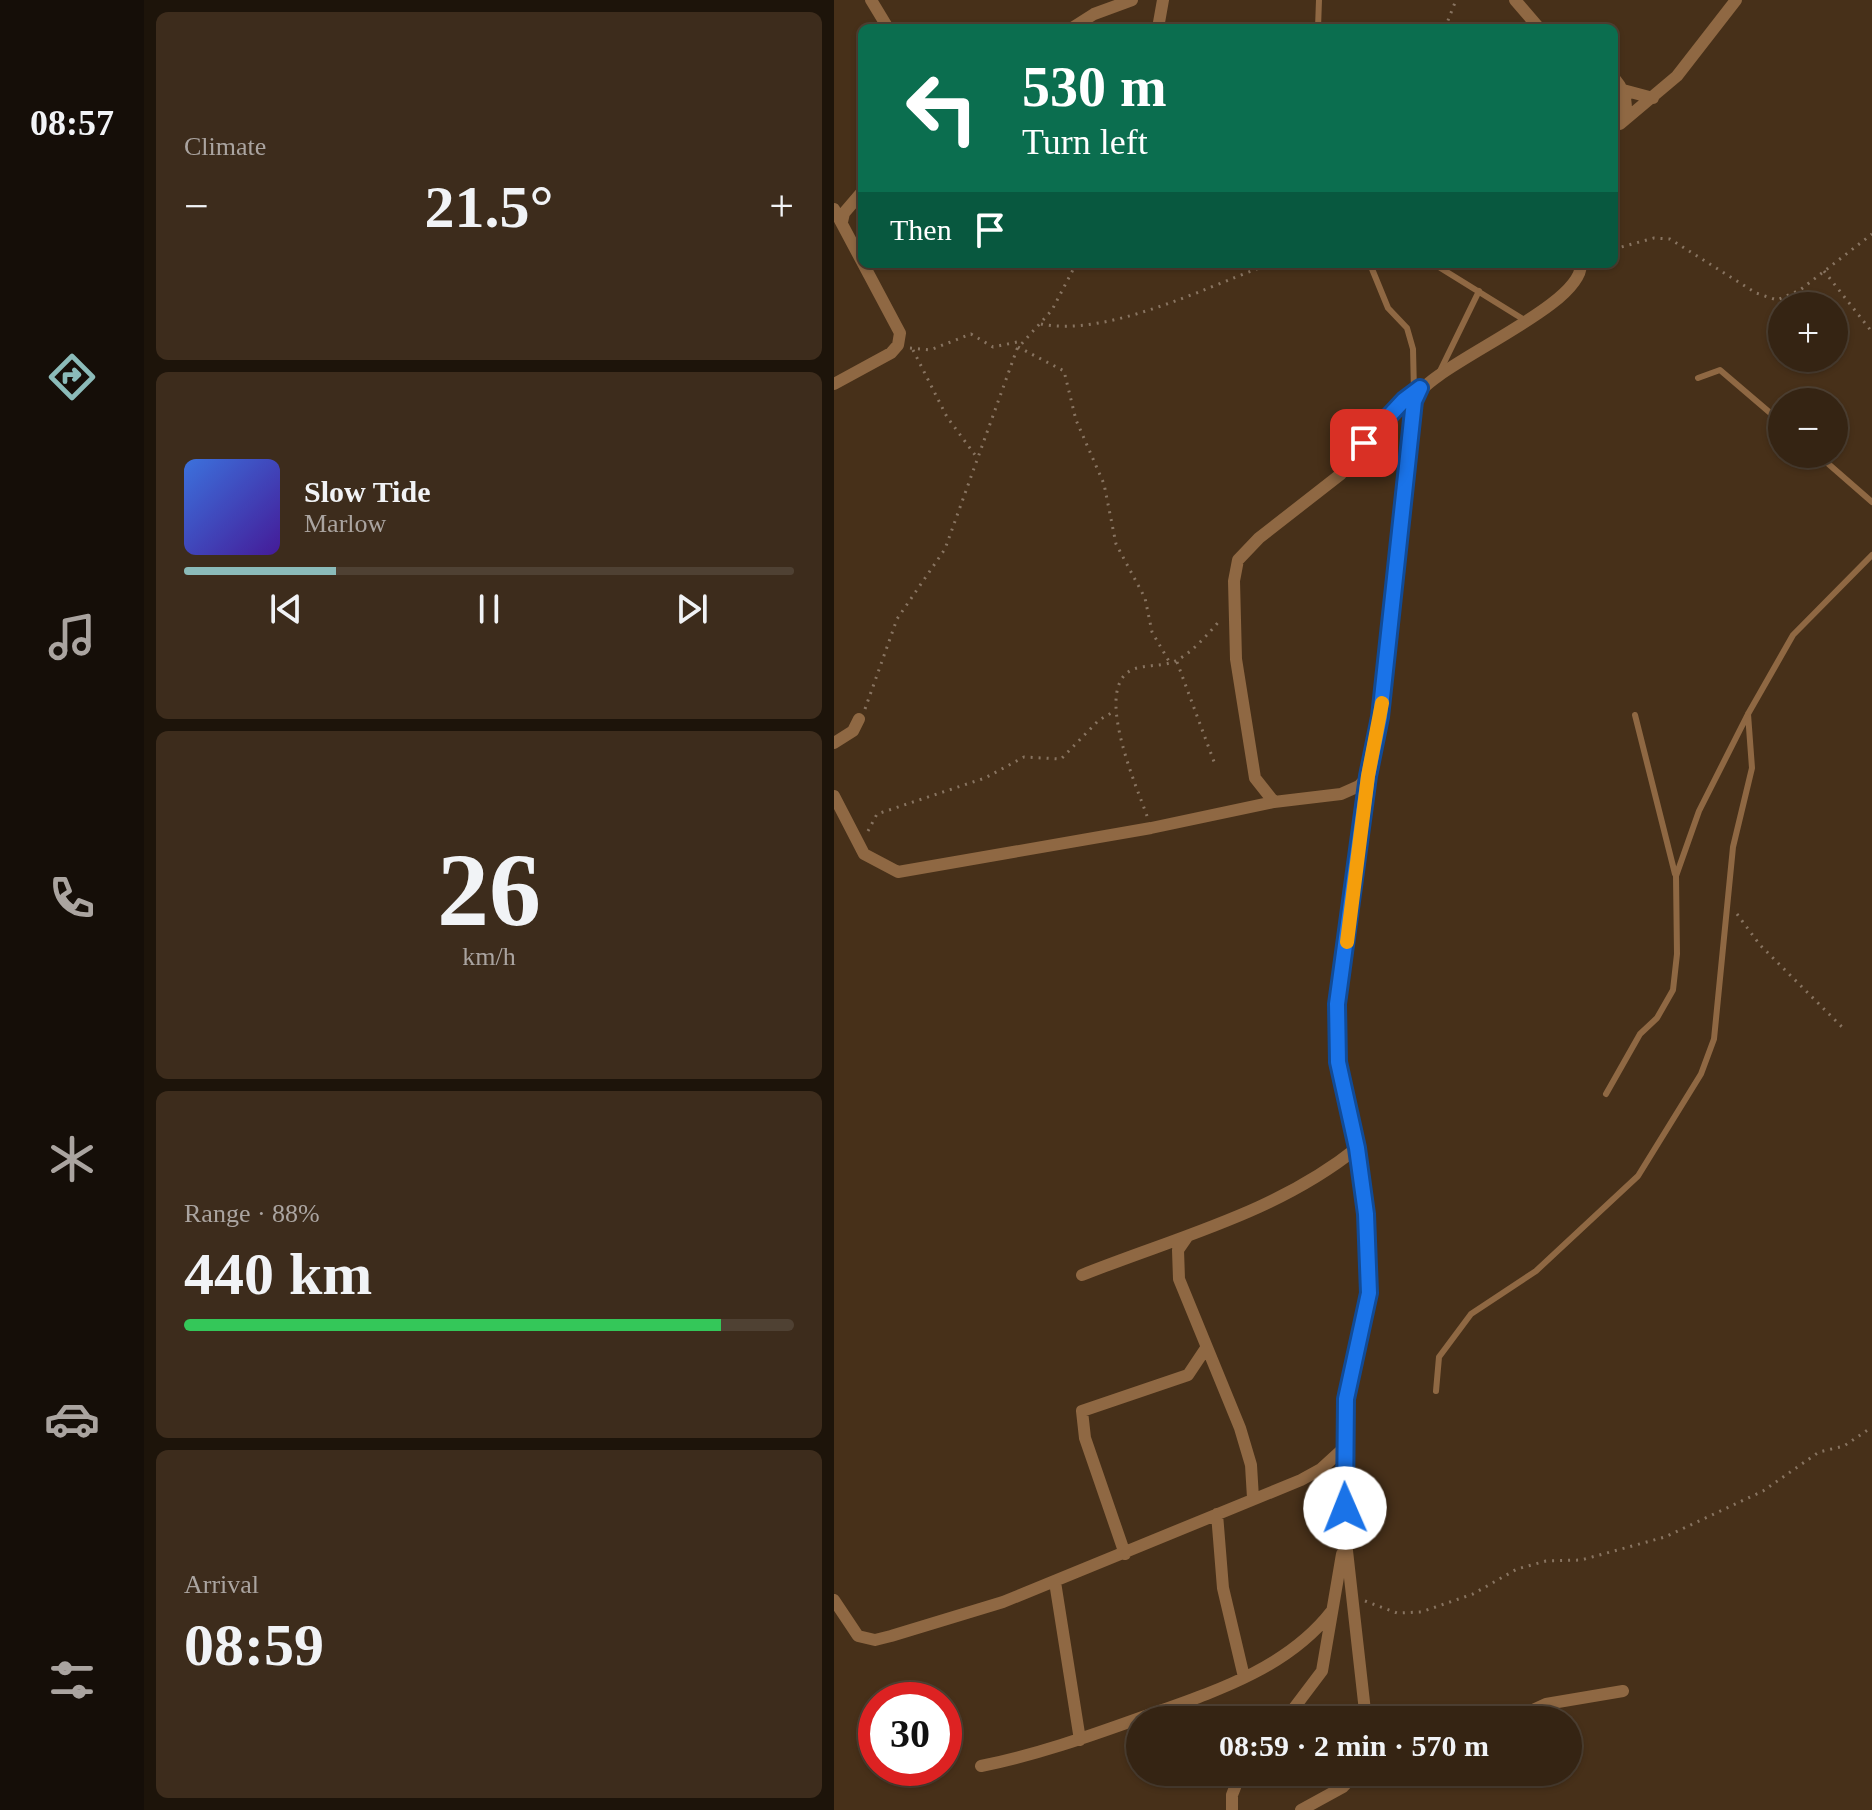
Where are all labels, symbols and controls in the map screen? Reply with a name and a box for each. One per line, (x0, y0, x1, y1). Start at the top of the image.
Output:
icon: left (890, 56, 994, 160)
text: 530 m (1022, 56, 1167, 118)
text: 08:57 (30, 103, 114, 143)
text: Turn left (1022, 122, 1148, 162)
text: Climate (184, 132, 266, 161)
text: 21.5° (425, 174, 554, 240)
text: − (184, 182, 209, 231)
text: + (769, 182, 794, 231)
icon: arrive (968, 208, 1012, 252)
text: Then (890, 213, 952, 246)
map controls (1768, 292, 1848, 468)
button: + (1768, 292, 1848, 372)
icon: directions (44, 349, 100, 405)
button: − (1768, 388, 1848, 468)
pin (1330, 409, 1398, 477)
icon: arrive (1342, 421, 1386, 465)
text: Slow Tide (304, 475, 430, 508)
text: Marlow (304, 509, 386, 538)
icon: previous (264, 587, 308, 631)
icon: pause (467, 587, 511, 631)
icon: next (670, 587, 714, 631)
icon: music (44, 609, 100, 665)
text: 26 (437, 832, 541, 947)
icon: phone (44, 870, 100, 926)
text: km/h (462, 942, 516, 971)
icon: climate (44, 1131, 100, 1187)
text: Range · 88% (184, 1199, 320, 1228)
text: 440 km (184, 1241, 372, 1307)
icon: car (44, 1391, 100, 1447)
position arrow (1303, 1466, 1387, 1550)
text: Arrival (184, 1570, 259, 1599)
text: 08:59 (184, 1612, 324, 1678)
icon: filters (44, 1652, 100, 1708)
speed limit sign: 30 (858, 1682, 962, 1786)
text: 08:59 · 2 min · 570 m (1219, 1729, 1489, 1762)

